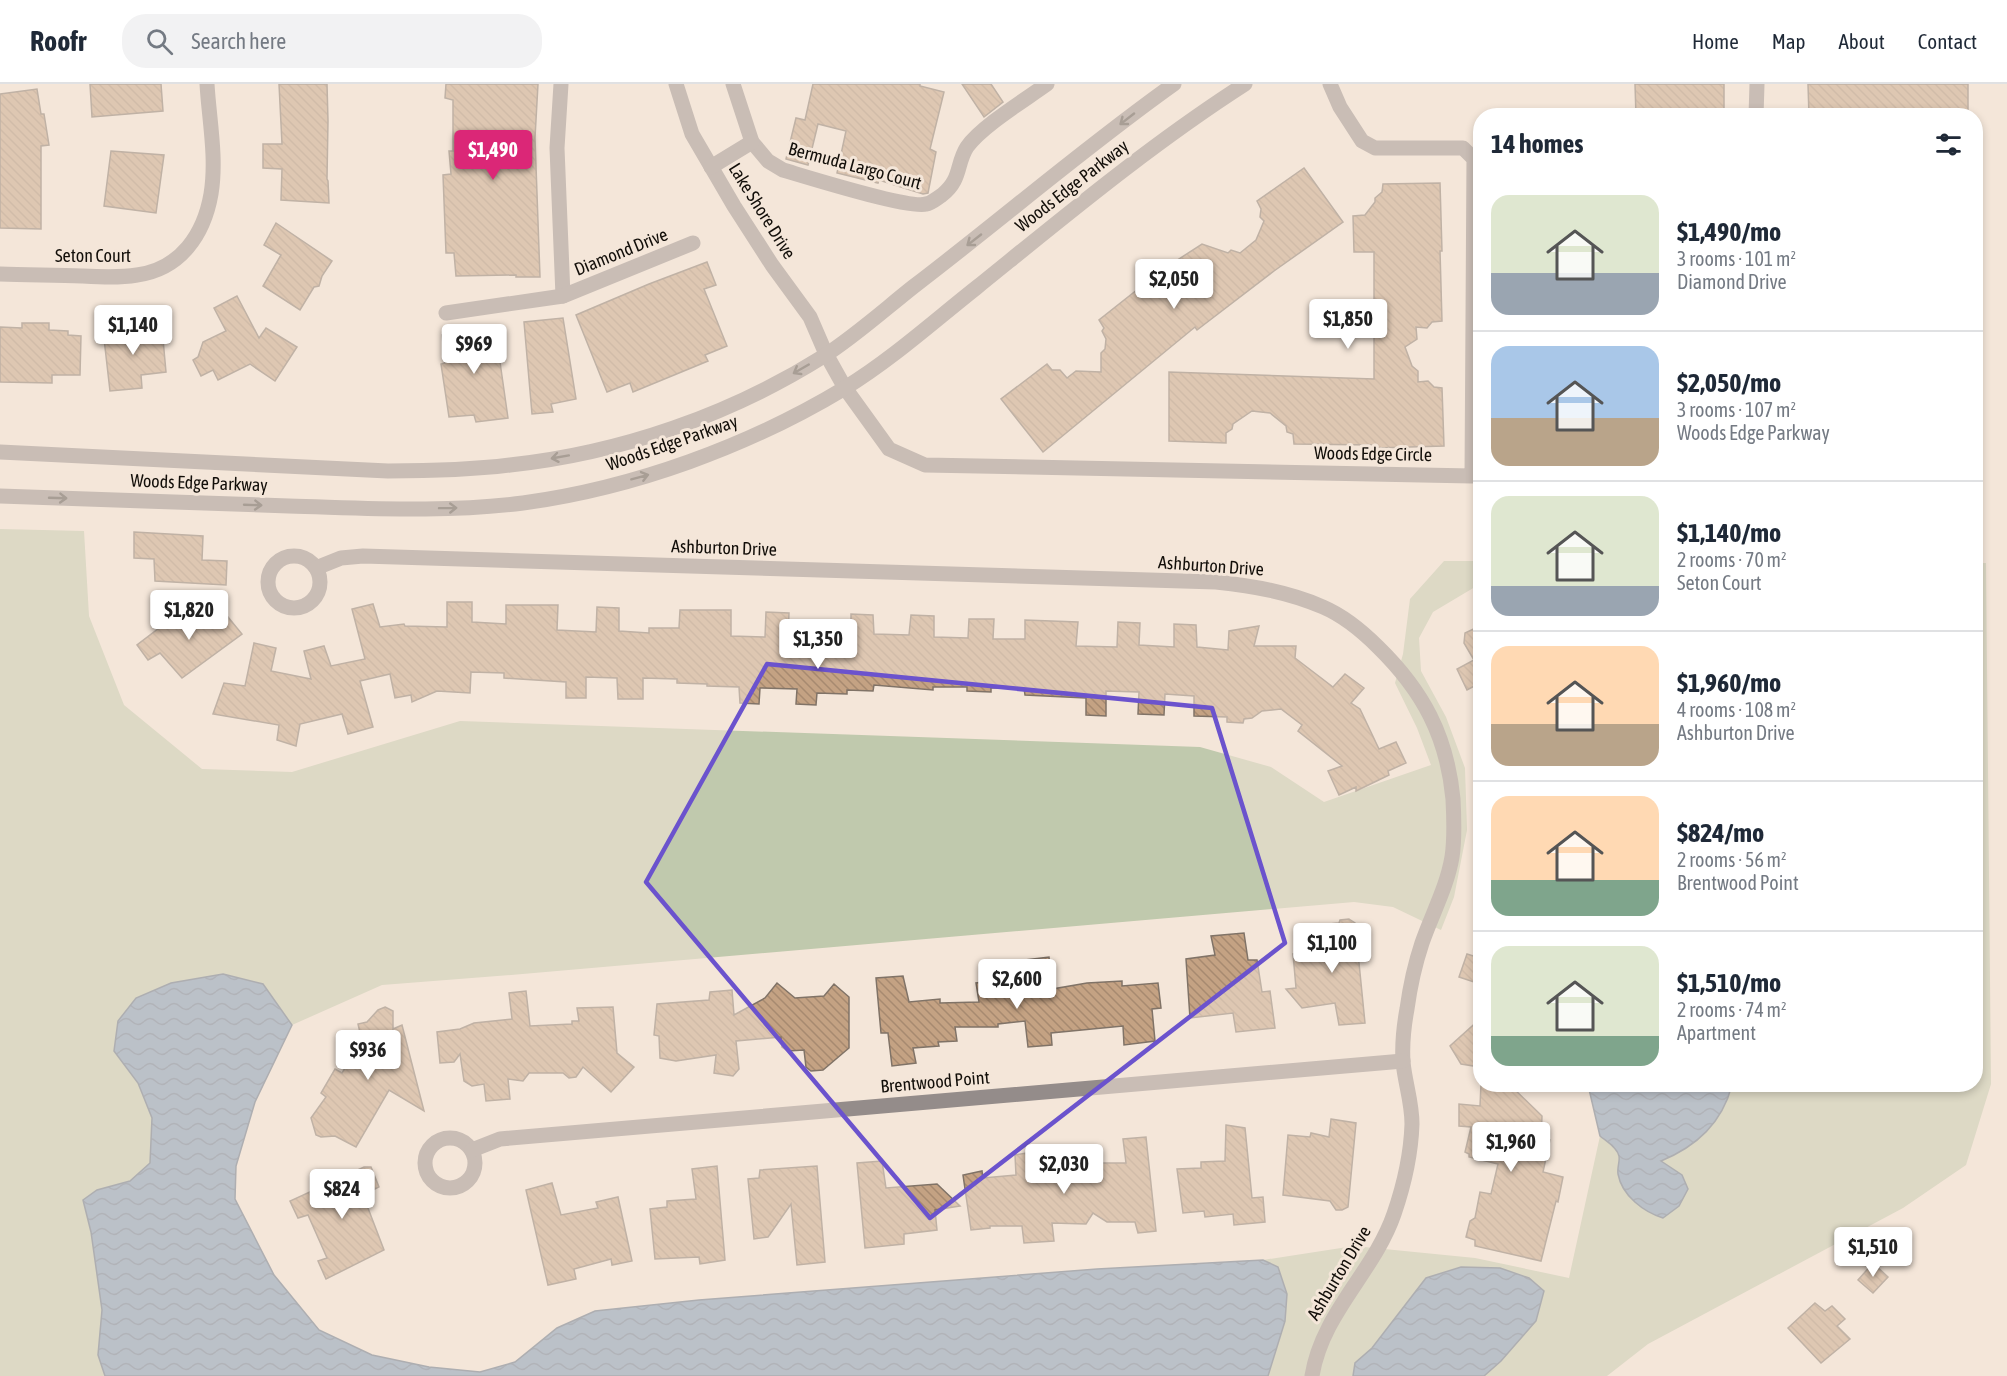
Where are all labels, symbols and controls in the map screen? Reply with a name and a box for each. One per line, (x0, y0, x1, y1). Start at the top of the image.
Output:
search box (122, 14, 542, 68)
text: Roofr (30, 25, 86, 57)
icon: search (143, 25, 176, 58)
text: Search here (191, 28, 286, 54)
text: Home (1692, 29, 1739, 53)
text: Map (1772, 29, 1806, 53)
text: About (1839, 29, 1885, 53)
text: Contact (1918, 29, 1977, 53)
one-way arrow (1119, 112, 1135, 125)
icon: filters (1932, 128, 1965, 161)
text: 14 homes (1491, 129, 1584, 159)
pin: $1,490 (444, 130, 542, 181)
street label: Woods Edge Parkway (1011, 135, 1132, 236)
text: $1,490 (468, 138, 518, 161)
street label: Bermuda Largo Court (786, 138, 924, 193)
street label: Lake Shore Drive (725, 159, 800, 263)
text: $1,490/mo (1677, 217, 1781, 247)
icon: home (1539, 219, 1611, 291)
street label: Diamond Drive (571, 223, 670, 280)
one-way arrow (966, 233, 982, 246)
street label: Seton Court (55, 245, 131, 266)
text: 3 rooms · 101 m² (1677, 247, 1796, 270)
pin: $2,050 (1125, 259, 1223, 310)
text: $2,050 (1149, 267, 1199, 290)
text: Diamond Drive (1677, 270, 1787, 293)
pin: $1,850 (1299, 299, 1397, 350)
pin: $1,140 (84, 305, 182, 356)
text: $1,850 (1323, 307, 1373, 330)
text: $1,140 (108, 313, 158, 336)
pin: $969 (438, 324, 510, 375)
text: $969 (456, 332, 492, 355)
one-way arrow (793, 363, 810, 375)
text: $2,050/mo (1677, 368, 1781, 398)
icon: home (1539, 370, 1611, 442)
text: 3 rooms · 107 m² (1677, 398, 1796, 421)
street label: Woods Edge Parkway (603, 410, 740, 475)
text: Woods Edge Parkway (1677, 421, 1830, 444)
street label: Woods Edge Circle (1314, 442, 1432, 465)
one-way arrow (551, 452, 571, 463)
street label: Woods Edge Parkway (130, 470, 268, 495)
one-way arrow (630, 471, 649, 482)
one-way arrow (48, 492, 68, 504)
one-way arrow (243, 499, 263, 510)
one-way arrow (438, 502, 458, 514)
text: $1,140/mo (1677, 518, 1781, 548)
icon: home (1539, 520, 1611, 592)
street label: Ashburton Drive (671, 535, 777, 560)
text: 2 rooms · 70 m² (1677, 548, 1787, 571)
street label: Ashburton Drive (1158, 551, 1265, 580)
text: Seton Court (1677, 571, 1761, 594)
pin: $1,820 (140, 590, 238, 641)
text: $1,820 (164, 598, 214, 621)
pin: $1,350 (769, 619, 867, 670)
text: $1,350 (793, 627, 843, 650)
text: $1,960/mo (1677, 668, 1781, 698)
icon: home (1539, 670, 1611, 742)
text: 4 rooms · 108 m² (1677, 698, 1796, 721)
text: Ashburton Drive (1677, 721, 1795, 744)
text: $824/mo (1677, 818, 1764, 848)
icon: home (1539, 820, 1611, 892)
text: 2 rooms · 56 m² (1677, 848, 1787, 871)
text: Brentwood Point (1677, 871, 1799, 894)
pin: $1,100 (1283, 923, 1381, 974)
text: $1,100 (1307, 931, 1357, 954)
pin: $2,600 (968, 959, 1066, 1010)
text: $2,600 (992, 967, 1042, 990)
text: $1,510/mo (1677, 968, 1781, 998)
icon: home (1539, 970, 1611, 1042)
text: 2 rooms · 74 m² (1677, 998, 1787, 1021)
text: Apartment (1677, 1021, 1756, 1044)
pin: $936 (332, 1030, 404, 1081)
text: $936 (350, 1038, 386, 1061)
street label: Brentwood Point (879, 1066, 990, 1097)
pin: $1,960 (1462, 1122, 1560, 1173)
text: $1,960 (1486, 1130, 1536, 1153)
pin: $2,030 (1015, 1144, 1113, 1195)
text: $2,030 (1039, 1152, 1089, 1175)
pin: $824 (306, 1169, 378, 1220)
text: $824 (324, 1177, 360, 1200)
street label: Ashburton Drive (1302, 1222, 1375, 1324)
pin: $1,510 (1824, 1227, 1922, 1278)
text: $1,510 (1848, 1235, 1898, 1258)

